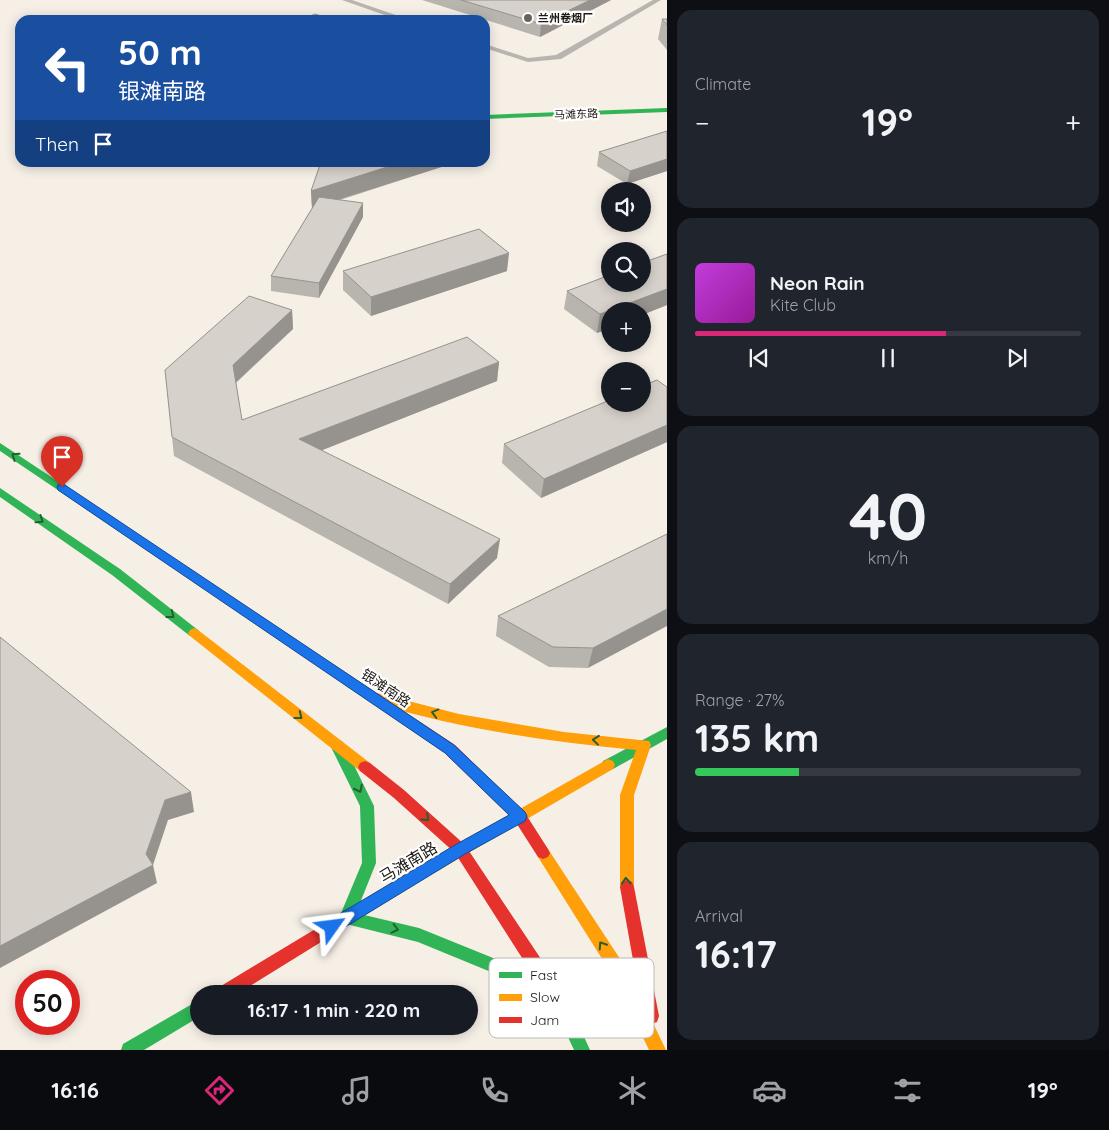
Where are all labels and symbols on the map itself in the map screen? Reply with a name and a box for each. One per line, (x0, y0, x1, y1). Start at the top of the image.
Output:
place label: 兰州卷烟厂 (538, 11, 593, 25)
marker: 兰州卷烟厂 (522, 12, 534, 24)
street label: 马滩东路 (554, 106, 598, 122)
pin (41, 436, 83, 487)
one-way arrow (11, 452, 20, 462)
one-way arrow (34, 514, 44, 523)
one-way arrow (165, 610, 174, 618)
street label: 银滩南路 (358, 665, 414, 711)
one-way arrow (432, 709, 440, 719)
one-way arrow (293, 710, 302, 718)
one-way arrow (591, 735, 599, 746)
one-way arrow (353, 783, 363, 792)
one-way arrow (420, 812, 429, 821)
street label: 马滩南路 (375, 837, 441, 887)
one-way arrow (621, 877, 632, 885)
position arrow (305, 900, 357, 952)
one-way arrow (390, 923, 399, 934)
one-way arrow (599, 942, 609, 951)
legend (489, 958, 654, 1038)
text: Fast (530, 966, 558, 984)
speed limit sign: 50 (15, 970, 80, 1035)
text: Slow (530, 988, 560, 1006)
text: Jam (530, 1011, 559, 1029)

